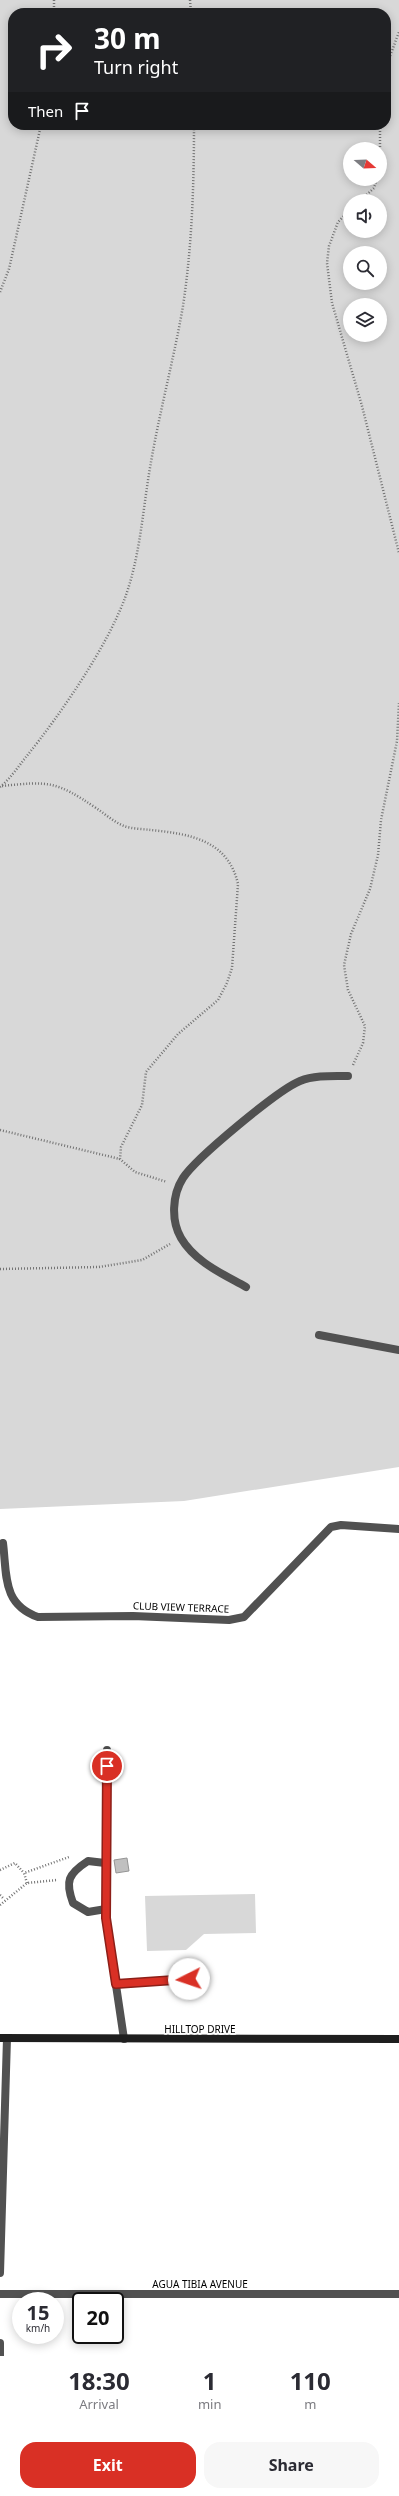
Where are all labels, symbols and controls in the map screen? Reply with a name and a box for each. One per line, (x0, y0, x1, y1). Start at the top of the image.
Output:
text: 30 m (94, 19, 161, 57)
icon: right (28, 24, 80, 76)
text: Turn right (94, 55, 178, 79)
icon: arrive (71, 100, 93, 122)
text: Then (28, 101, 63, 121)
north arrow (343, 142, 387, 186)
map controls (343, 142, 387, 342)
button: sound (343, 194, 387, 238)
button: search (343, 246, 387, 290)
button: layers (343, 298, 387, 342)
street label: CLUB VIEW TERRACE (133, 1598, 229, 1616)
pin (90, 1749, 124, 1783)
icon: arrive (96, 1755, 118, 1777)
position arrow (168, 1958, 210, 2000)
street label: HILLTOP DRIVE (164, 2022, 236, 2036)
street label: AGUA TIBIA AVENUE (152, 2277, 248, 2291)
speed limit sign: 20 (72, 2292, 124, 2344)
text: 15 (27, 2299, 49, 2326)
text: km/h (26, 2321, 50, 2335)
text: 18:30 (68, 2364, 130, 2397)
text: 1 (203, 2364, 217, 2397)
text: 110 (290, 2364, 331, 2397)
text: Arrival (79, 2395, 119, 2413)
text: min (198, 2395, 221, 2413)
text: m (304, 2395, 316, 2413)
button: Exit (20, 2442, 196, 2488)
button: Share (204, 2442, 379, 2488)

